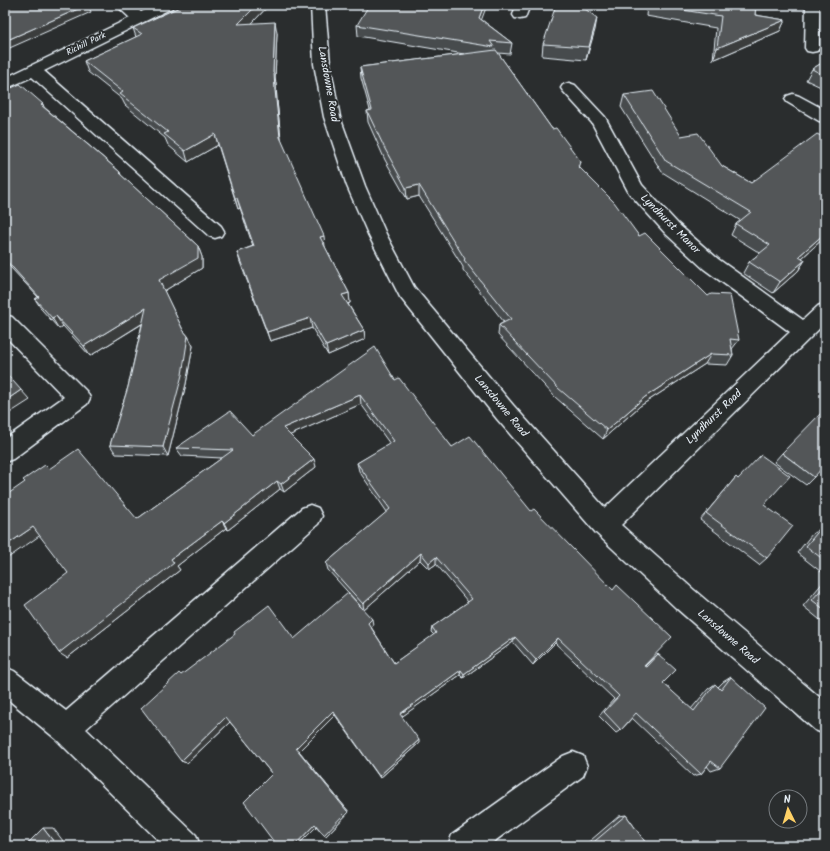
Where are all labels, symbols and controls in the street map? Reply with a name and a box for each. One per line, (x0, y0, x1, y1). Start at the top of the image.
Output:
street label: Richill Park (64, 28, 109, 60)
street label: Lansdowne Road (312, 45, 344, 124)
street label: Lyndhurst Manor (636, 190, 705, 259)
street label: Lansdowne Road (469, 371, 533, 442)
street label: Lyndhurst Road (682, 385, 747, 449)
street label: Lansdowne Road (693, 605, 763, 669)
north arrow (768, 789, 808, 829)
text: N (783, 791, 792, 809)

